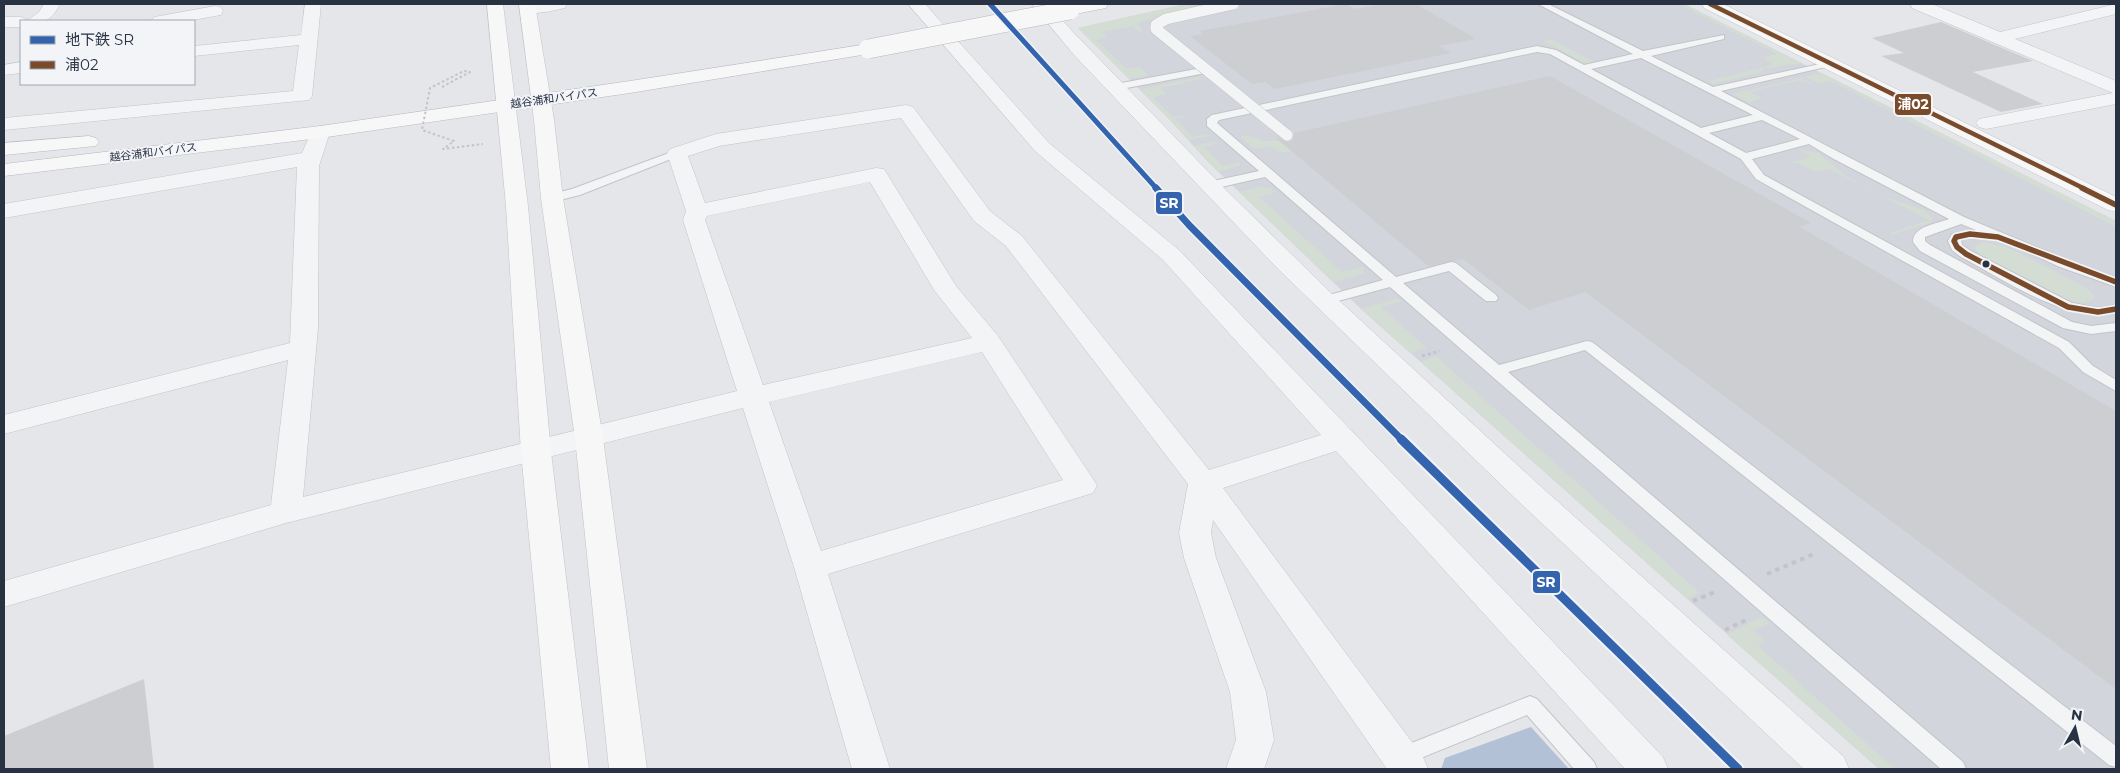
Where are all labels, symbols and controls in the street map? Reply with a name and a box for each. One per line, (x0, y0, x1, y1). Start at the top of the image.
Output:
legend (20, 20, 195, 85)
text: 地下鉄 SR (65, 30, 134, 49)
text: 浦02 (65, 55, 98, 74)
street label: 越谷浦和バイパス (510, 85, 598, 111)
line badge: 浦02 (1894, 93, 1932, 116)
text: 浦02 (1897, 95, 1929, 113)
street label: 越谷浦和バイパス (109, 140, 197, 164)
line badge: SR (1155, 191, 1183, 215)
text: SR (1159, 194, 1179, 212)
unlabelled marker (1981, 259, 1991, 269)
line badge: SR (1532, 570, 1561, 594)
text: SR (1536, 573, 1556, 591)
north arrow (2050, 703, 2100, 753)
text: N (2070, 705, 2084, 725)

